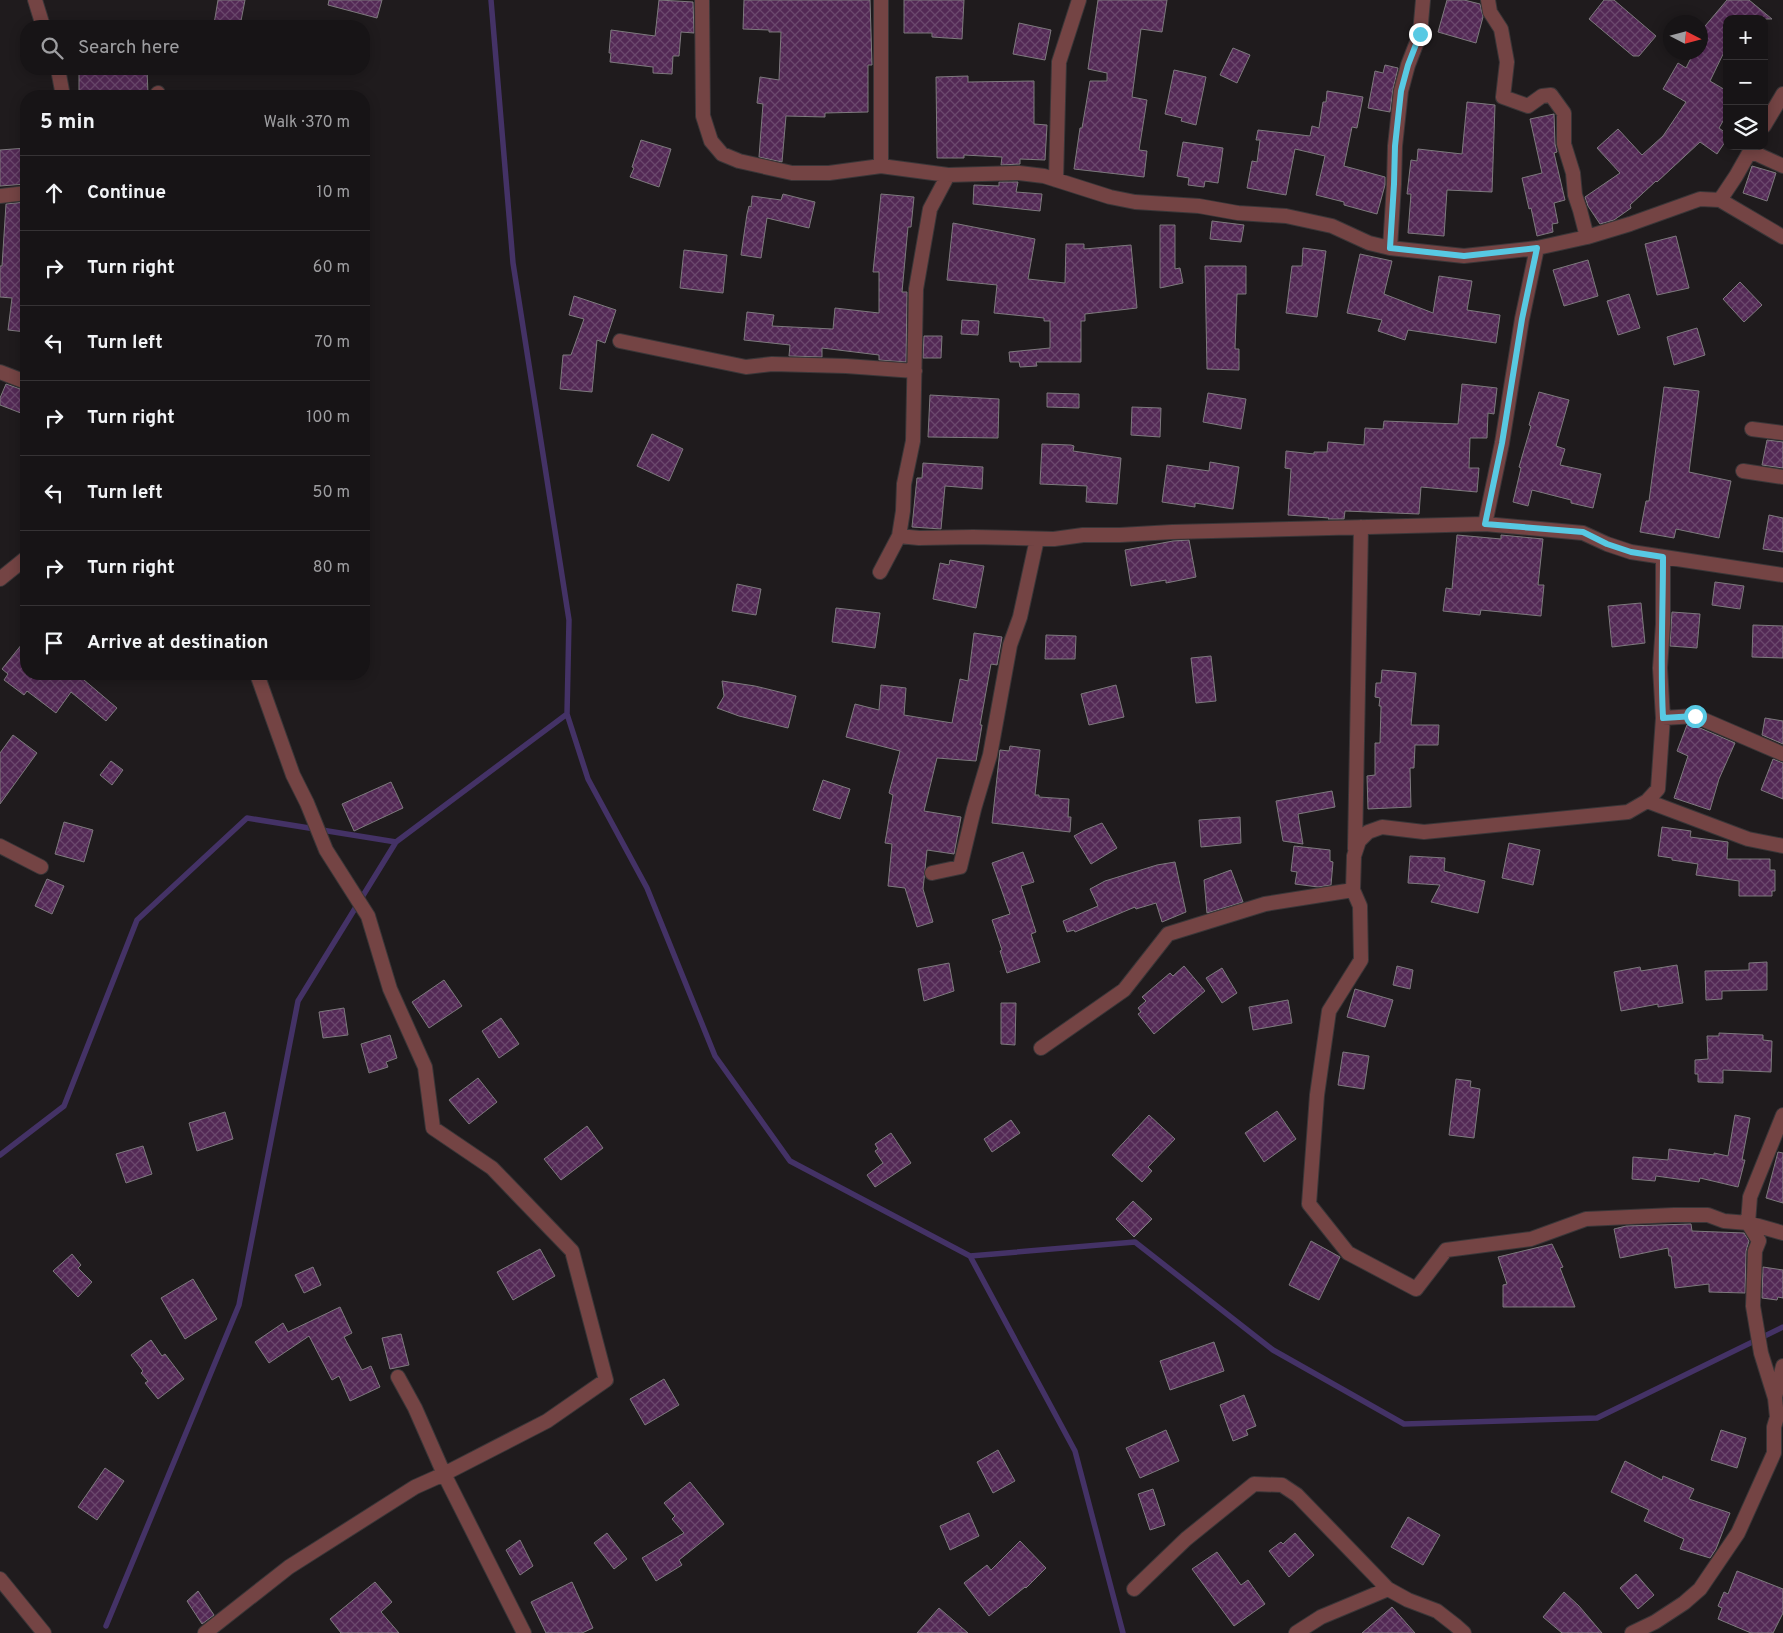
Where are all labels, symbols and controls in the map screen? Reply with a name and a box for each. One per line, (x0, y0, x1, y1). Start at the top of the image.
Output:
north arrow (1663, 15, 1708, 60)
map controls (1723, 15, 1768, 150)
button: + (1723, 15, 1768, 60)
search box (20, 20, 370, 75)
route end (1409, 23, 1432, 46)
icon: search (38, 34, 66, 62)
text: Search here (78, 36, 180, 60)
button: − (1723, 60, 1768, 105)
button: layers (1723, 105, 1768, 150)
text: 5 min (40, 109, 95, 136)
text: Walk · 370 m (263, 113, 350, 133)
icon: ahead (40, 179, 68, 207)
text: Continue (87, 181, 166, 205)
text: 10 m (316, 183, 350, 203)
icon: right (40, 254, 68, 282)
text: Turn right (87, 256, 175, 280)
text: 60 m (313, 258, 350, 278)
icon: left (40, 329, 68, 357)
text: Turn left (87, 331, 163, 355)
text: 70 m (315, 333, 350, 353)
icon: right (40, 404, 68, 432)
text: Turn right (87, 406, 175, 430)
text: 100 m (306, 408, 350, 428)
icon: left (40, 479, 68, 507)
text: Turn left (87, 481, 163, 505)
text: 50 m (313, 483, 350, 503)
icon: right (40, 554, 68, 582)
text: Turn right (87, 556, 175, 580)
text: 80 m (313, 558, 350, 578)
icon: arrive (40, 629, 68, 657)
text: Arrive at destination (87, 631, 268, 655)
route start (1684, 705, 1707, 728)

